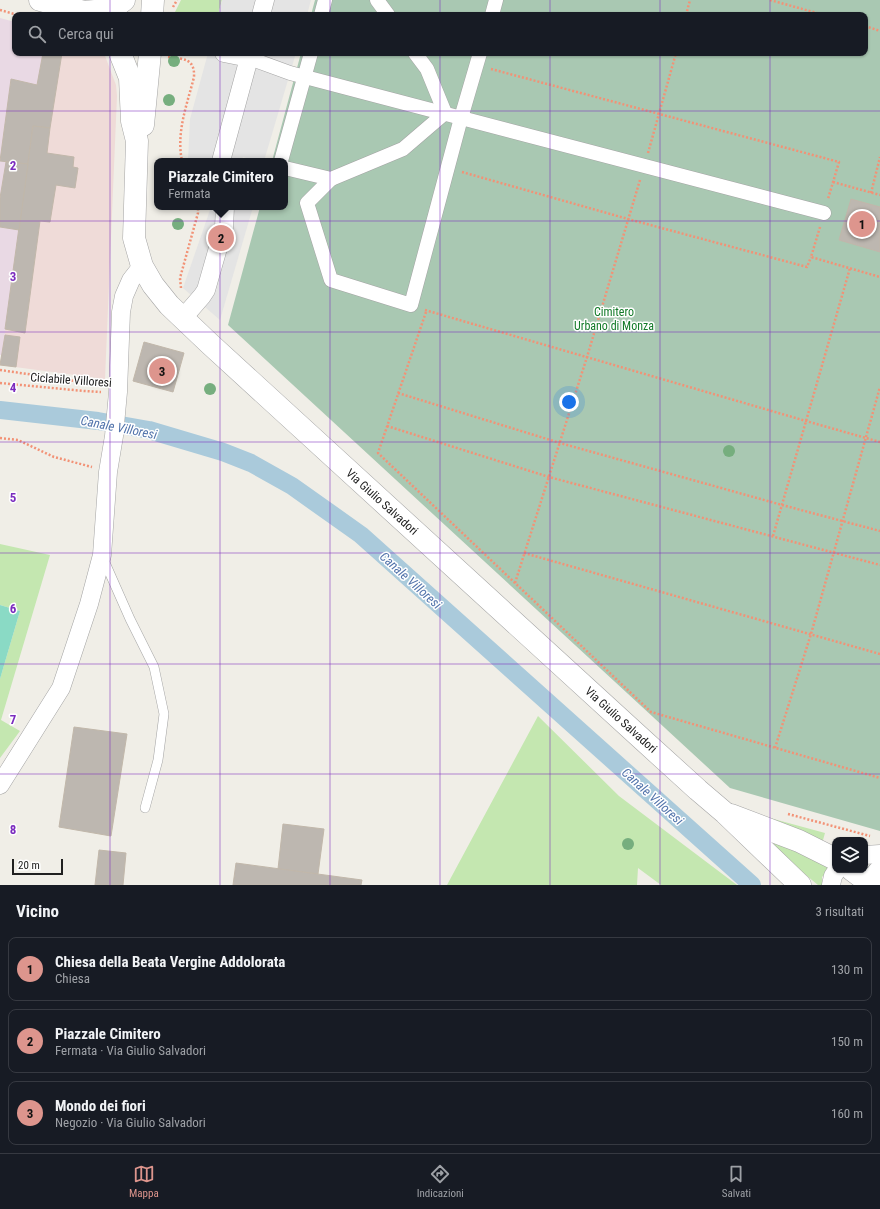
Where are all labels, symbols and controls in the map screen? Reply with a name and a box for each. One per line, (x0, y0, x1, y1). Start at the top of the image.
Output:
search box (12, 12, 868, 56)
icon: search (26, 23, 48, 45)
text: Cerca qui (58, 25, 114, 43)
text: 2 (10, 158, 17, 173)
popup (154, 158, 288, 210)
text: Piazzale Cimitero (168, 168, 274, 186)
text: Fermata (168, 186, 210, 201)
pin: 1 (849, 209, 875, 239)
pin: 2 (208, 223, 234, 253)
text: 3 (10, 269, 16, 284)
park label: Cimitero Urbano di Monza (574, 305, 654, 333)
pin: 3 (149, 356, 175, 386)
street label: Ciclabile Villoresi (30, 370, 112, 390)
text: 4 (10, 380, 17, 395)
your location (559, 392, 579, 412)
water label: Canale Villoresi (79, 413, 158, 442)
street label: Via Giulio Salvadori (343, 466, 421, 538)
text: 5 (10, 490, 17, 505)
water label: Canale Villoresi (377, 549, 445, 612)
text: 6 (10, 601, 17, 616)
street label: Via Giulio Salvadori (582, 684, 660, 756)
text: 7 (10, 712, 17, 727)
water label: Canale Villoresi (619, 765, 687, 828)
text: 8 (10, 822, 16, 837)
map controls (832, 837, 868, 873)
button: layers (832, 837, 868, 873)
scale bar (12, 857, 63, 876)
text: 20 m (18, 859, 40, 872)
text: Vicino (16, 901, 59, 921)
text: 3 risultati (816, 904, 864, 919)
text: Chiesa della Beata Vergine Addolorata (55, 953, 285, 971)
text: 1 (27, 962, 33, 977)
text: 130 m (831, 962, 863, 977)
text: Chiesa (55, 971, 90, 986)
text: Piazzale Cimitero (55, 1025, 161, 1043)
text: 2 (27, 1034, 33, 1049)
text: 150 m (831, 1034, 863, 1049)
text: Fermata · Via Giulio Salvadori (55, 1043, 206, 1058)
text: Mondo dei fiori (55, 1097, 146, 1115)
text: 3 (27, 1106, 33, 1121)
text: 160 m (831, 1106, 863, 1121)
text: Negozio · Via Giulio Salvadori (55, 1115, 206, 1130)
tab: Mappa (129, 1163, 159, 1200)
tab: Indicazioni (417, 1163, 464, 1200)
tab: Salvati (722, 1163, 751, 1200)

